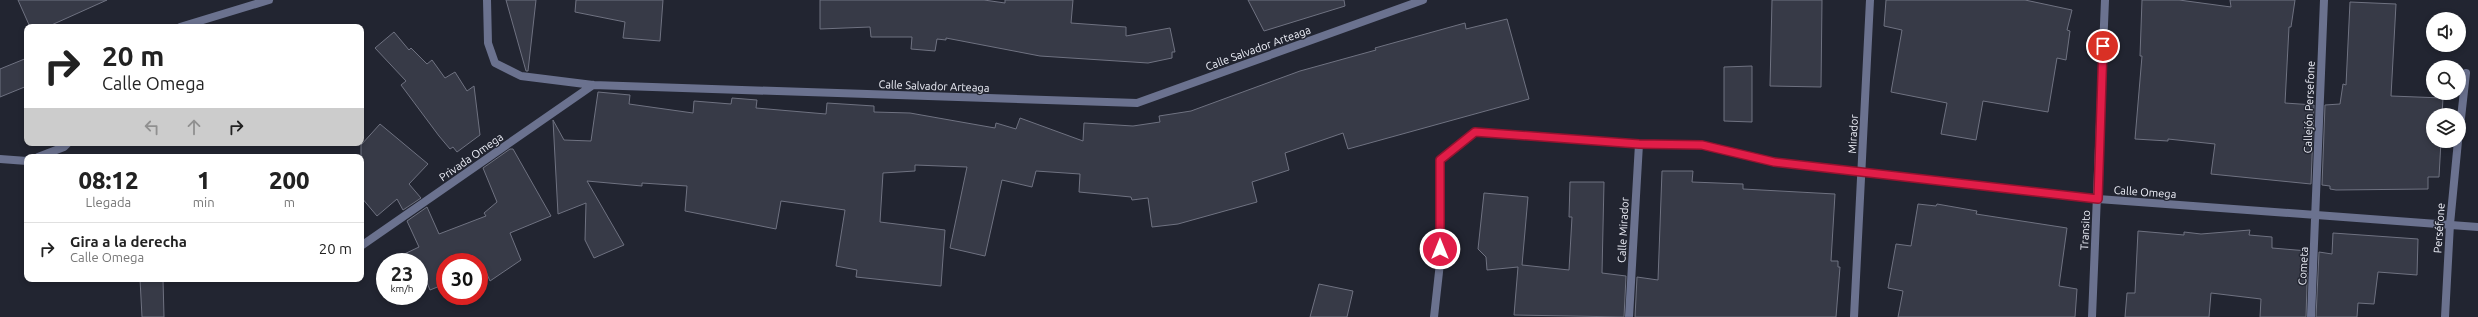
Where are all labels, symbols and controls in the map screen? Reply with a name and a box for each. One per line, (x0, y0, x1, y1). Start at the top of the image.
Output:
map controls (2426, 12, 2466, 148)
button: sound (2426, 12, 2466, 52)
street label: Calle Salvador Arteaga (1204, 23, 1312, 73)
pin (2086, 29, 2120, 63)
icon: arrive (2092, 35, 2114, 57)
icon: right (36, 40, 88, 92)
text: 20 m (102, 40, 164, 71)
button: search (2426, 60, 2466, 100)
street label: Callejón Persefone (2301, 61, 2317, 153)
text: Calle Omega (102, 73, 205, 93)
street label: Calle Salvador Arteaga (878, 78, 990, 94)
button: layers (2426, 108, 2466, 148)
street label: Mirador (1846, 113, 1860, 154)
icon: left (141, 116, 163, 138)
icon: ahead (183, 116, 205, 138)
icon: right (225, 116, 247, 138)
street label: Privada Omega (437, 131, 505, 183)
text: 08:12 (78, 167, 138, 194)
text: 1 (197, 167, 210, 194)
text: 200 (269, 167, 310, 194)
street label: Calle Omega (2113, 184, 2177, 200)
text: Llegada (86, 195, 131, 209)
text: min (193, 195, 215, 209)
text: m (284, 195, 295, 209)
street label: Calle Mirador (1615, 196, 1631, 263)
street label: Perséfone (2431, 202, 2447, 254)
street label: Transito (2078, 210, 2092, 250)
position arrow (1419, 228, 1461, 270)
text: Gira a la derecha (70, 233, 187, 250)
icon: right (36, 238, 58, 260)
text: 20 m (319, 240, 352, 257)
street label: Cometa (2296, 246, 2310, 286)
text: Calle Omega (70, 250, 144, 264)
speed limit sign: 30 (436, 253, 488, 305)
text: 23 (391, 262, 413, 285)
text: km/h (390, 283, 414, 294)

